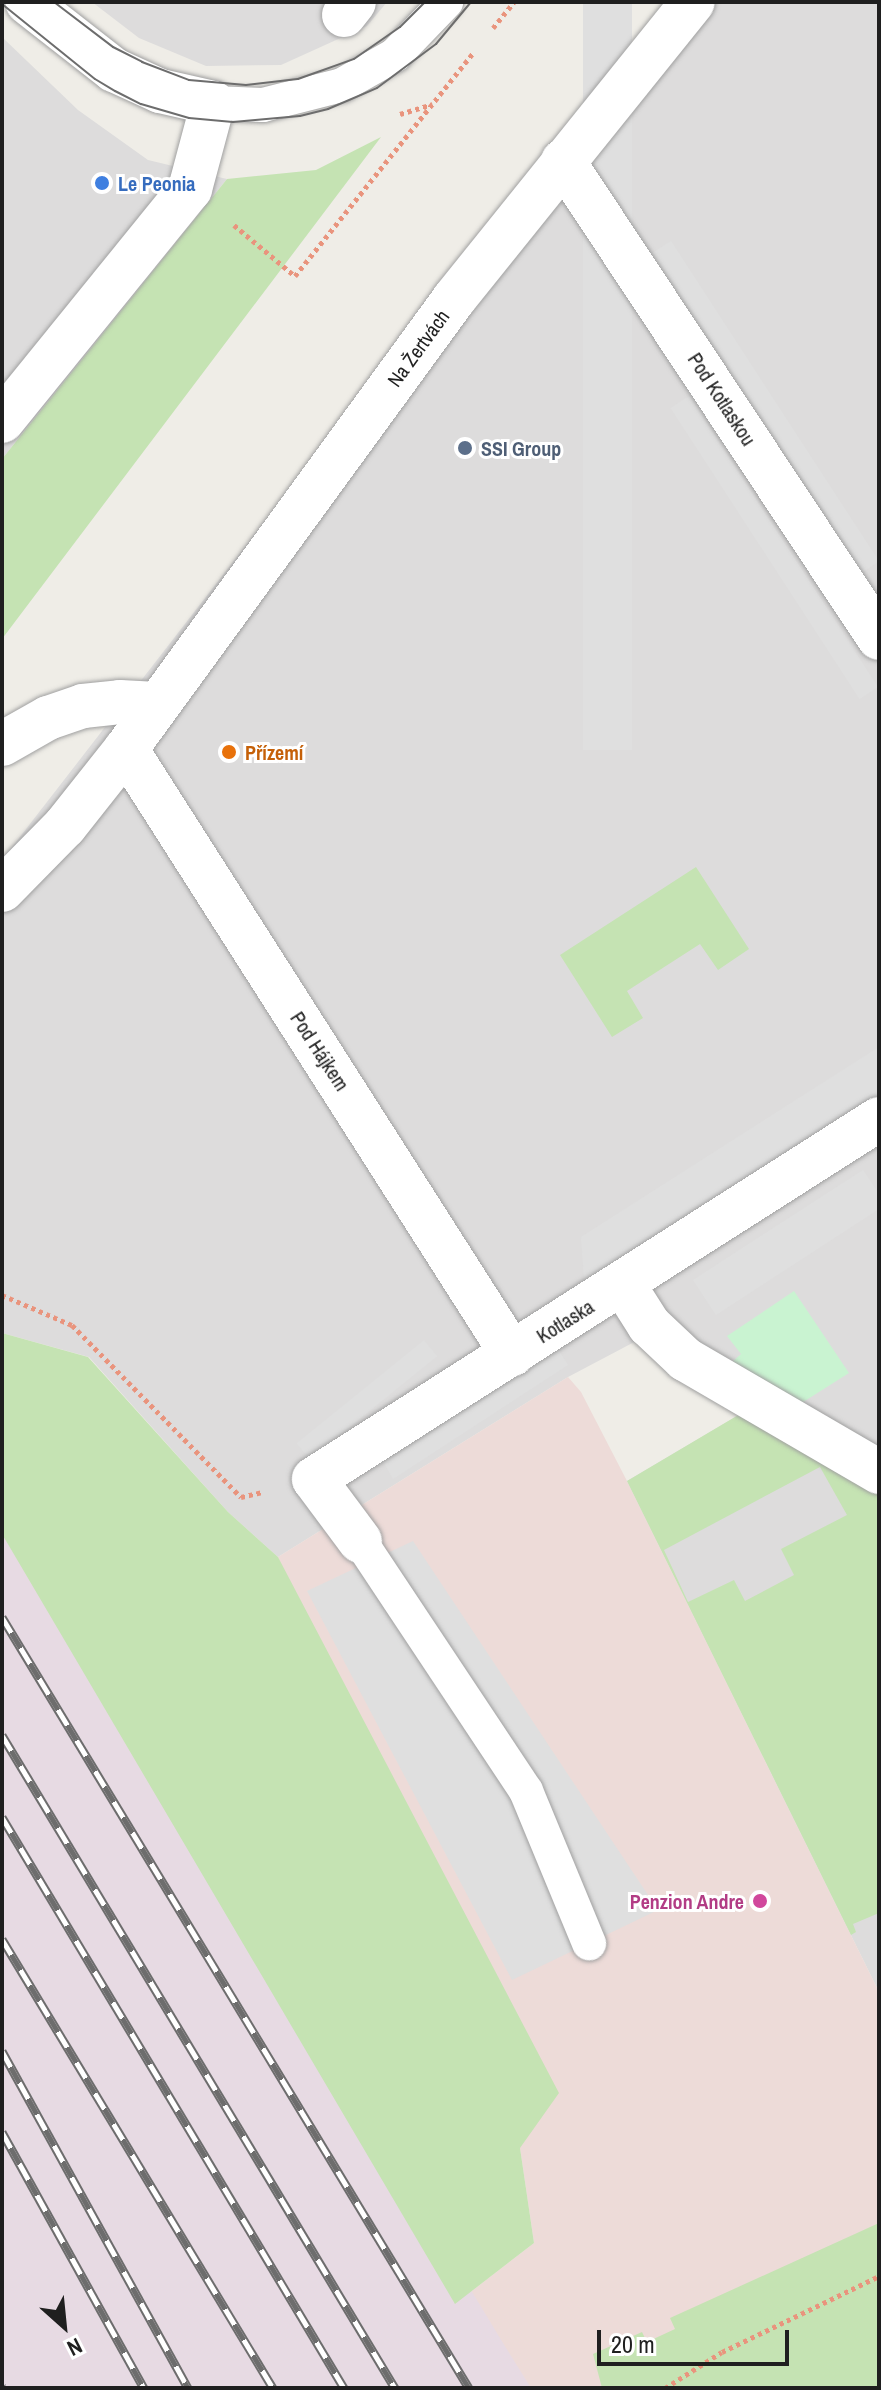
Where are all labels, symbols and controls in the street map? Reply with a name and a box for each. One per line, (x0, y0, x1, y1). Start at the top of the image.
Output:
place label: Le Peonia (118, 171, 195, 195)
marker: Le Peonia (93, 174, 111, 192)
street label: Na Žertvách (382, 305, 454, 391)
street label: Pod Kotlaskou (683, 348, 761, 450)
place label: SSI Group (481, 436, 561, 460)
marker: SSI Group (456, 439, 474, 457)
place label: Přízemí (245, 740, 303, 764)
marker: Přízemí (220, 743, 238, 761)
street label: Pod Hájkem (286, 1007, 354, 1095)
street label: Kotlaska (532, 1294, 598, 1348)
place label: Penzion Andre (629, 1889, 744, 1913)
marker: Penzion Andre (751, 1892, 769, 1910)
north arrow (24, 2286, 104, 2366)
scale bar (601, 2314, 793, 2364)
text: 20 m (611, 2328, 655, 2360)
text: N (62, 2331, 88, 2364)

